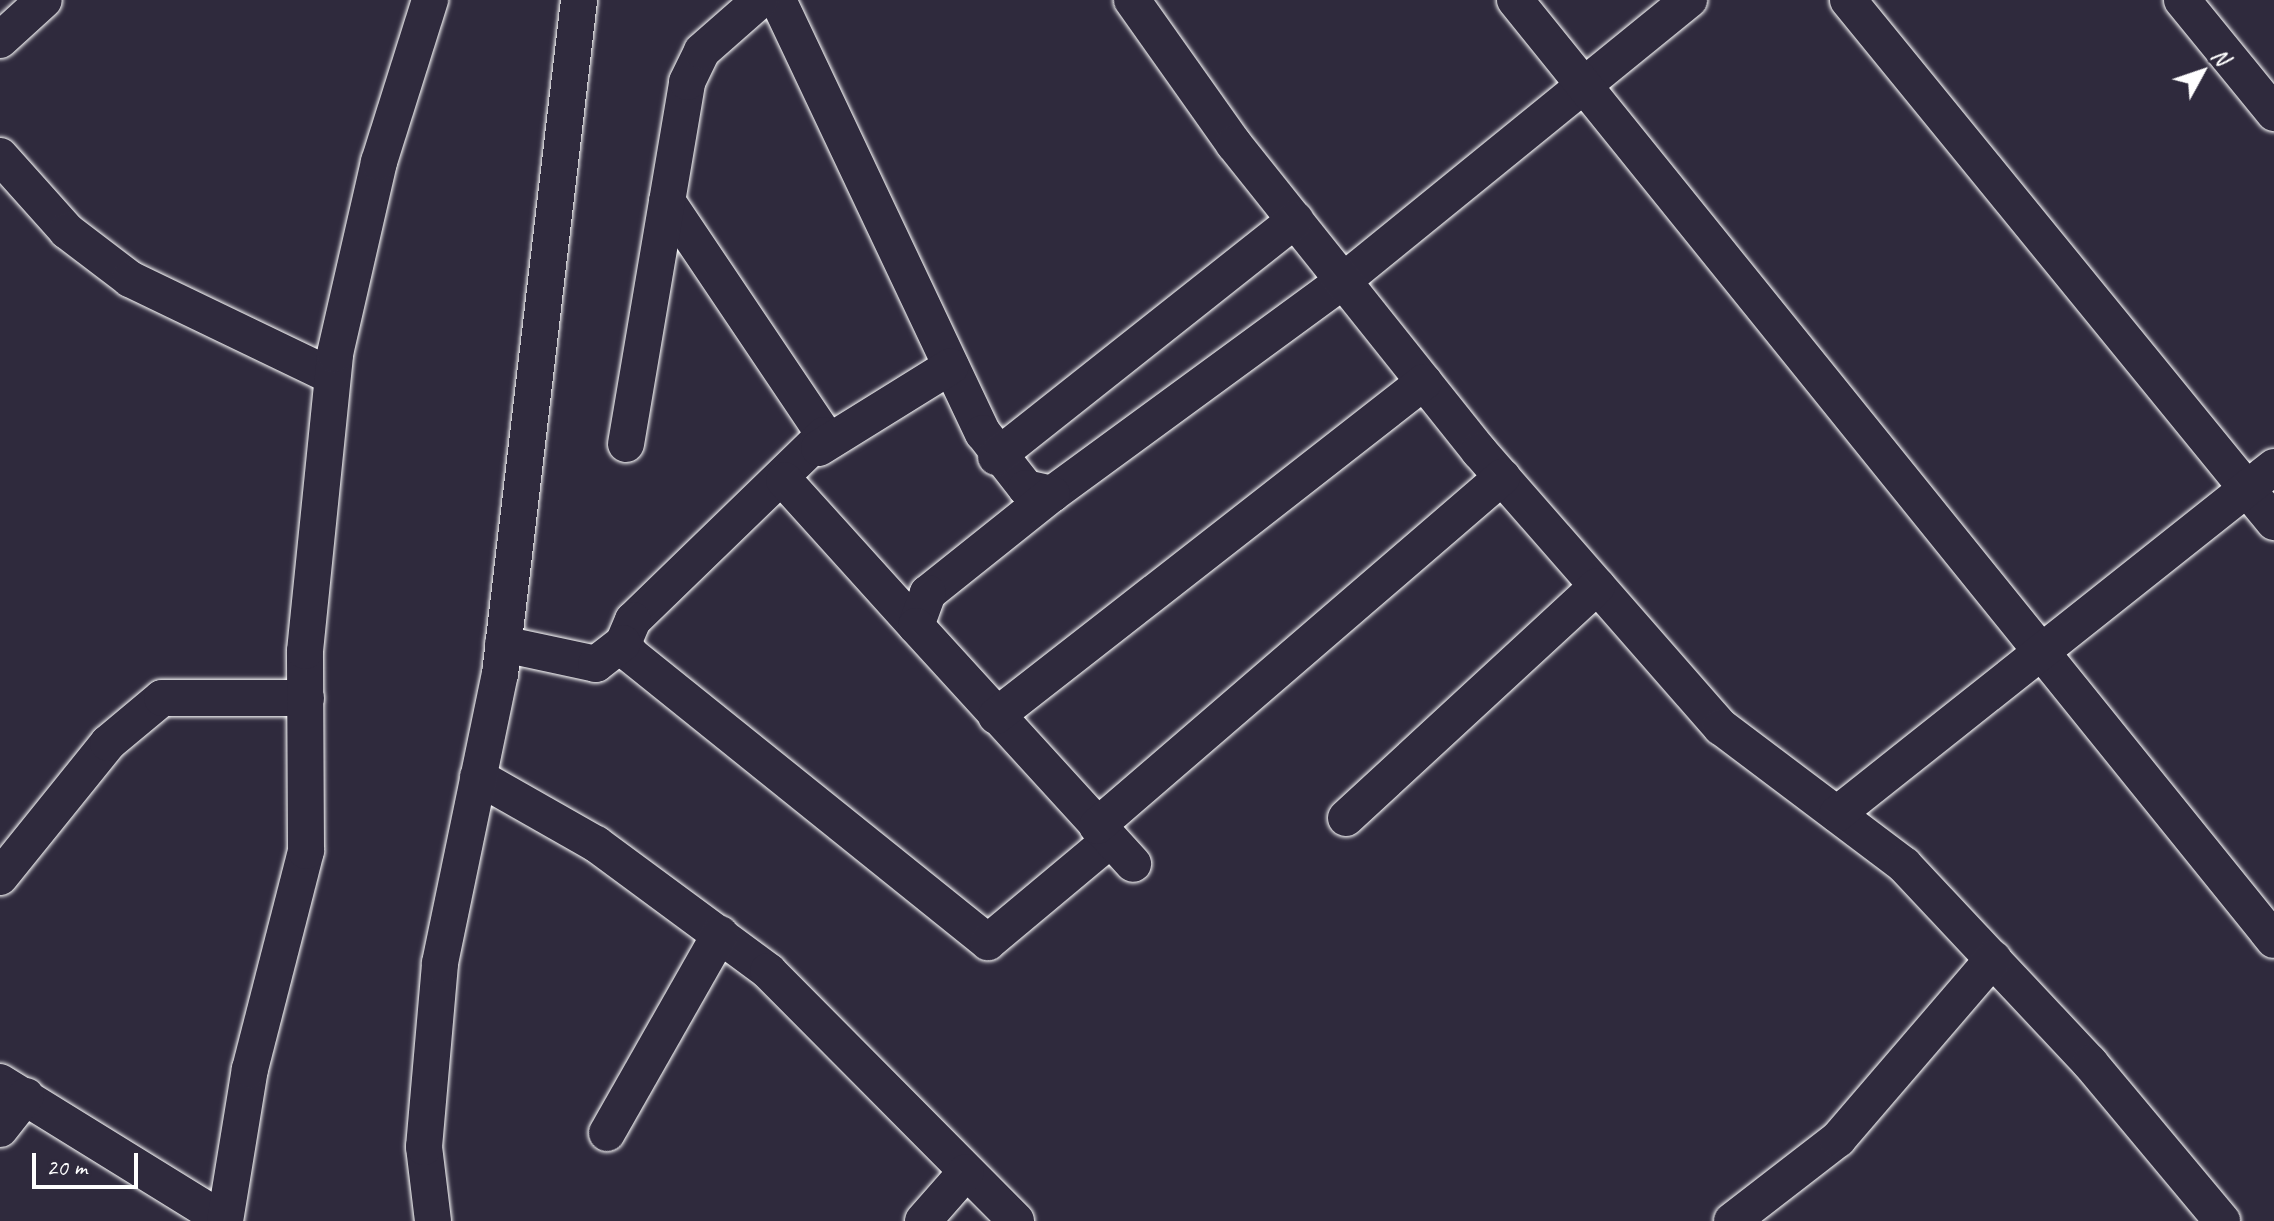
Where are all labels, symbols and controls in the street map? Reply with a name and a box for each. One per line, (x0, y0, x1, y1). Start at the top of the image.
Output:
north arrow (2162, 32, 2242, 112)
text: N (2205, 42, 2235, 71)
scale bar (36, 1137, 142, 1187)
text: 20 m (46, 1152, 87, 1182)

